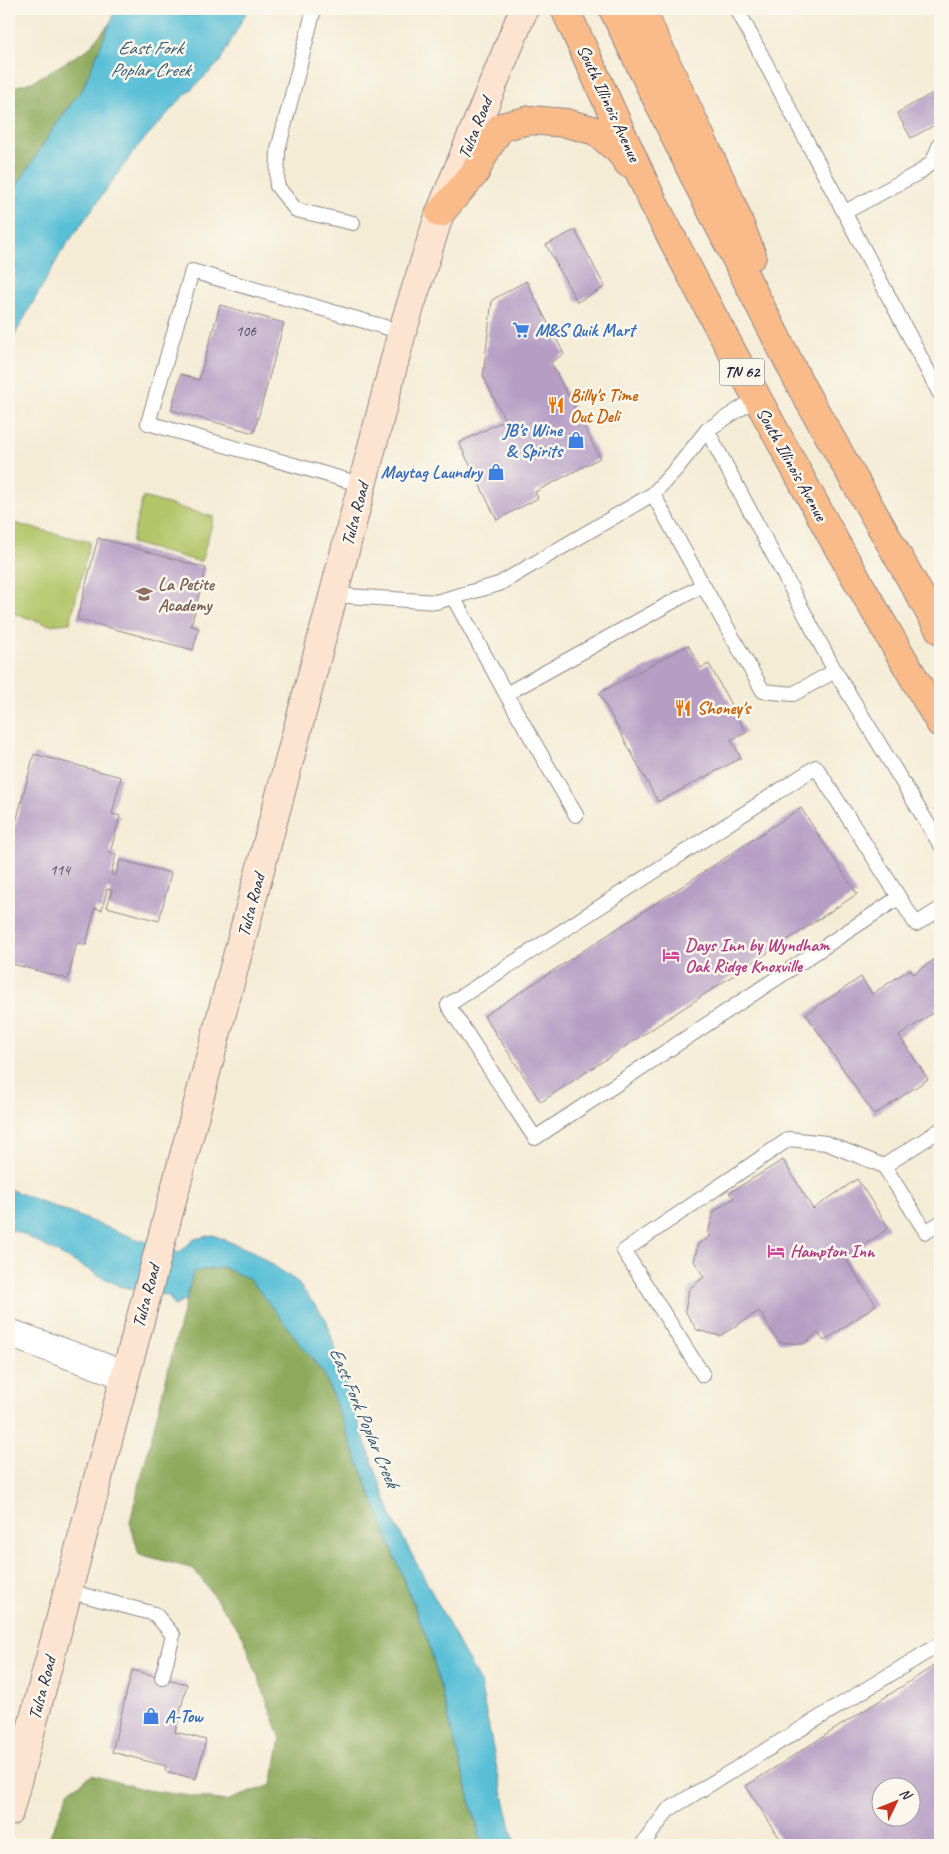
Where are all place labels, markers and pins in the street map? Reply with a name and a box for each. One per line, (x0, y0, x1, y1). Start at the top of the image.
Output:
place label: M&S Quik Mart (535, 319, 638, 341)
supermarket icon: M&S Quik Mart (511, 320, 531, 340)
place label: Billy's Time Out Deli (570, 384, 639, 427)
restaurant icon: Billy's Time Out Deli (546, 395, 566, 415)
place label: JB's Wine & Spirits (501, 419, 564, 462)
shop icon: JB's Wine & Spirits (566, 430, 586, 450)
place label: Maytag Laundry (381, 461, 484, 483)
shop icon: Maytag Laundry (486, 462, 506, 482)
place label: La Petite Academy (158, 573, 216, 616)
school or university icon: La Petite Academy (134, 584, 154, 604)
place label: Shoney's (697, 697, 752, 719)
restaurant icon: Shoney's (673, 698, 693, 718)
place label: Days Inn by Wyndham Oak Ridge Knoxville (685, 934, 830, 977)
hotel icon: Days Inn by Wyndham Oak Ridge Knoxville (661, 945, 681, 965)
place label: Hampton Inn (790, 1240, 876, 1262)
hotel icon: Hampton Inn (766, 1241, 786, 1261)
place label: A-Tow (165, 1705, 204, 1727)
shop icon: A-Tow (141, 1706, 161, 1726)

